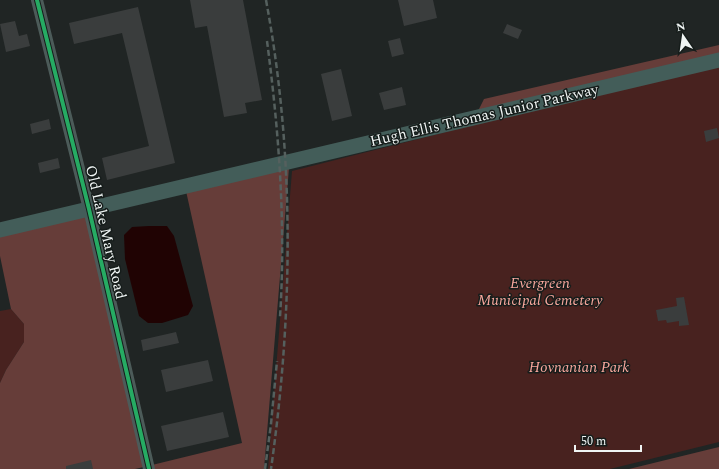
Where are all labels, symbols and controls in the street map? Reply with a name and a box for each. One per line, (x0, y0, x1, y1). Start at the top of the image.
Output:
north arrow (663, 16, 703, 56)
text: N (675, 17, 687, 36)
street label: Hugh Ellis Thomas Junior Parkway (368, 78, 601, 153)
street label: Old Lake Mary Road (79, 163, 132, 301)
park label: Evergreen Municipal Cemetery (478, 272, 603, 312)
park label: Hovnanian Park (529, 356, 629, 379)
scale bar (575, 427, 641, 453)
text: 50 m (581, 432, 606, 451)

